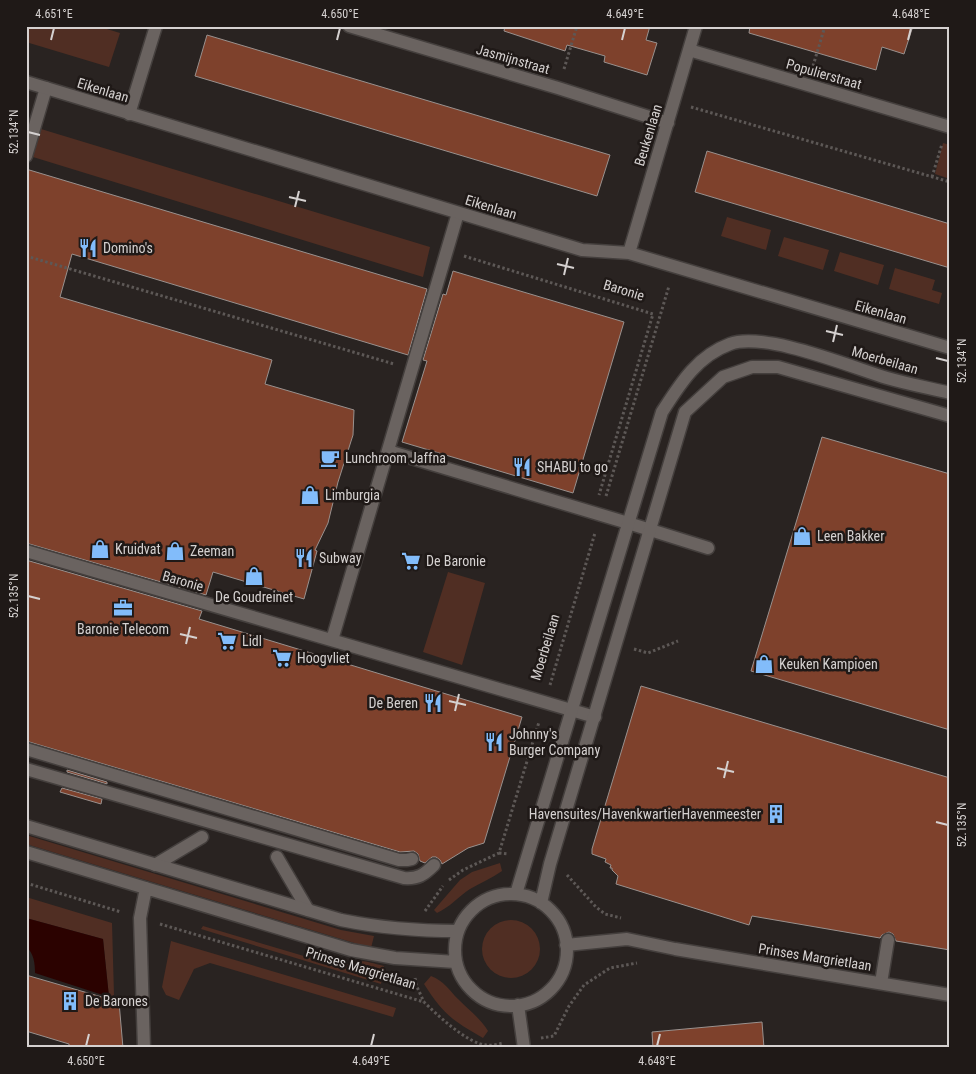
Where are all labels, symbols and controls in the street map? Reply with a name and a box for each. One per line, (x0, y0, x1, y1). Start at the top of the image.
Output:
text: 4.651°E (35, 7, 73, 21)
text: 4.650°E (321, 7, 359, 21)
text: 4.649°E (606, 7, 644, 21)
text: 4.648°E (892, 7, 930, 21)
street label: Jasmijnstraat (474, 41, 552, 77)
street label: Populierstraat (784, 56, 864, 92)
street label: Eikenlaan (75, 75, 131, 105)
street label: Beukenlaan (631, 102, 665, 168)
text: 52.134°N (7, 110, 21, 154)
street label: Eikenlaan (463, 192, 519, 222)
restaurant icon: Domino's (77, 237, 99, 259)
place label: Domino's (103, 240, 153, 256)
street label: Baronie (602, 276, 647, 304)
street label: Eikenlaan (853, 297, 909, 327)
text: 52.134°N (955, 339, 969, 383)
street label: Moerbeilaan (850, 343, 920, 377)
cafe icon: Lunchroom Jaffna (319, 447, 341, 469)
place label: Lunchroom Jaffna (345, 450, 446, 466)
restaurant icon: SHABU to go (511, 456, 533, 478)
place label: SHABU to go (537, 459, 608, 475)
shop icon: Limburgia (299, 484, 321, 506)
place label: Limburgia (325, 487, 380, 503)
shop icon: Leen Bakker (791, 525, 813, 547)
place label: Leen Bakker (817, 528, 884, 544)
shop icon: Kruidvat (89, 538, 111, 560)
shop icon: Zeeman (164, 540, 186, 562)
place label: Kruidvat (115, 541, 161, 557)
place label: Zeeman (190, 543, 234, 559)
restaurant icon: Subway (293, 547, 315, 569)
place label: Subway (319, 550, 362, 566)
supermarket icon: De Baronie (400, 550, 422, 572)
place label: De Baronie (426, 553, 486, 569)
shop icon: De Goudreinet (243, 565, 265, 587)
street label: Baronie (161, 568, 206, 595)
text: 52.135°N (7, 574, 21, 618)
place label: De Goudreinet (215, 589, 293, 605)
office icon: Baronie Telecom (112, 597, 134, 619)
street label: Moerbeilaan (527, 612, 563, 682)
place label: Baronie Telecom (77, 621, 169, 637)
supermarket icon: Lidl (216, 630, 238, 652)
place label: Lidl (242, 633, 262, 649)
supermarket icon: Hoogvliet (271, 647, 293, 669)
place label: Hoogvliet (297, 650, 350, 666)
shop icon: Keuken Kampioen (753, 653, 775, 675)
place label: Keuken Kampioen (779, 656, 878, 672)
restaurant icon: De Beren (422, 692, 444, 714)
place label: De Beren (369, 695, 418, 711)
place label: Johnny's Burger Company (509, 726, 600, 758)
restaurant icon: Johnny's Burger Company (483, 731, 505, 753)
building icon: Havensuites/HavenkwartierHavenmeester (765, 803, 787, 825)
text: 52.135°N (955, 803, 969, 847)
place label: Havensuites/HavenkwartierHavenmeester (529, 806, 761, 822)
street label: Prinses Margrietlaan (757, 940, 873, 974)
street label: Prinses Margrietlaan (304, 944, 418, 992)
building icon: De Barones (59, 990, 81, 1012)
place label: De Barones (85, 993, 148, 1009)
text: 4.650°E (67, 1054, 105, 1068)
text: 4.649°E (352, 1054, 390, 1068)
text: 4.648°E (638, 1054, 676, 1068)

